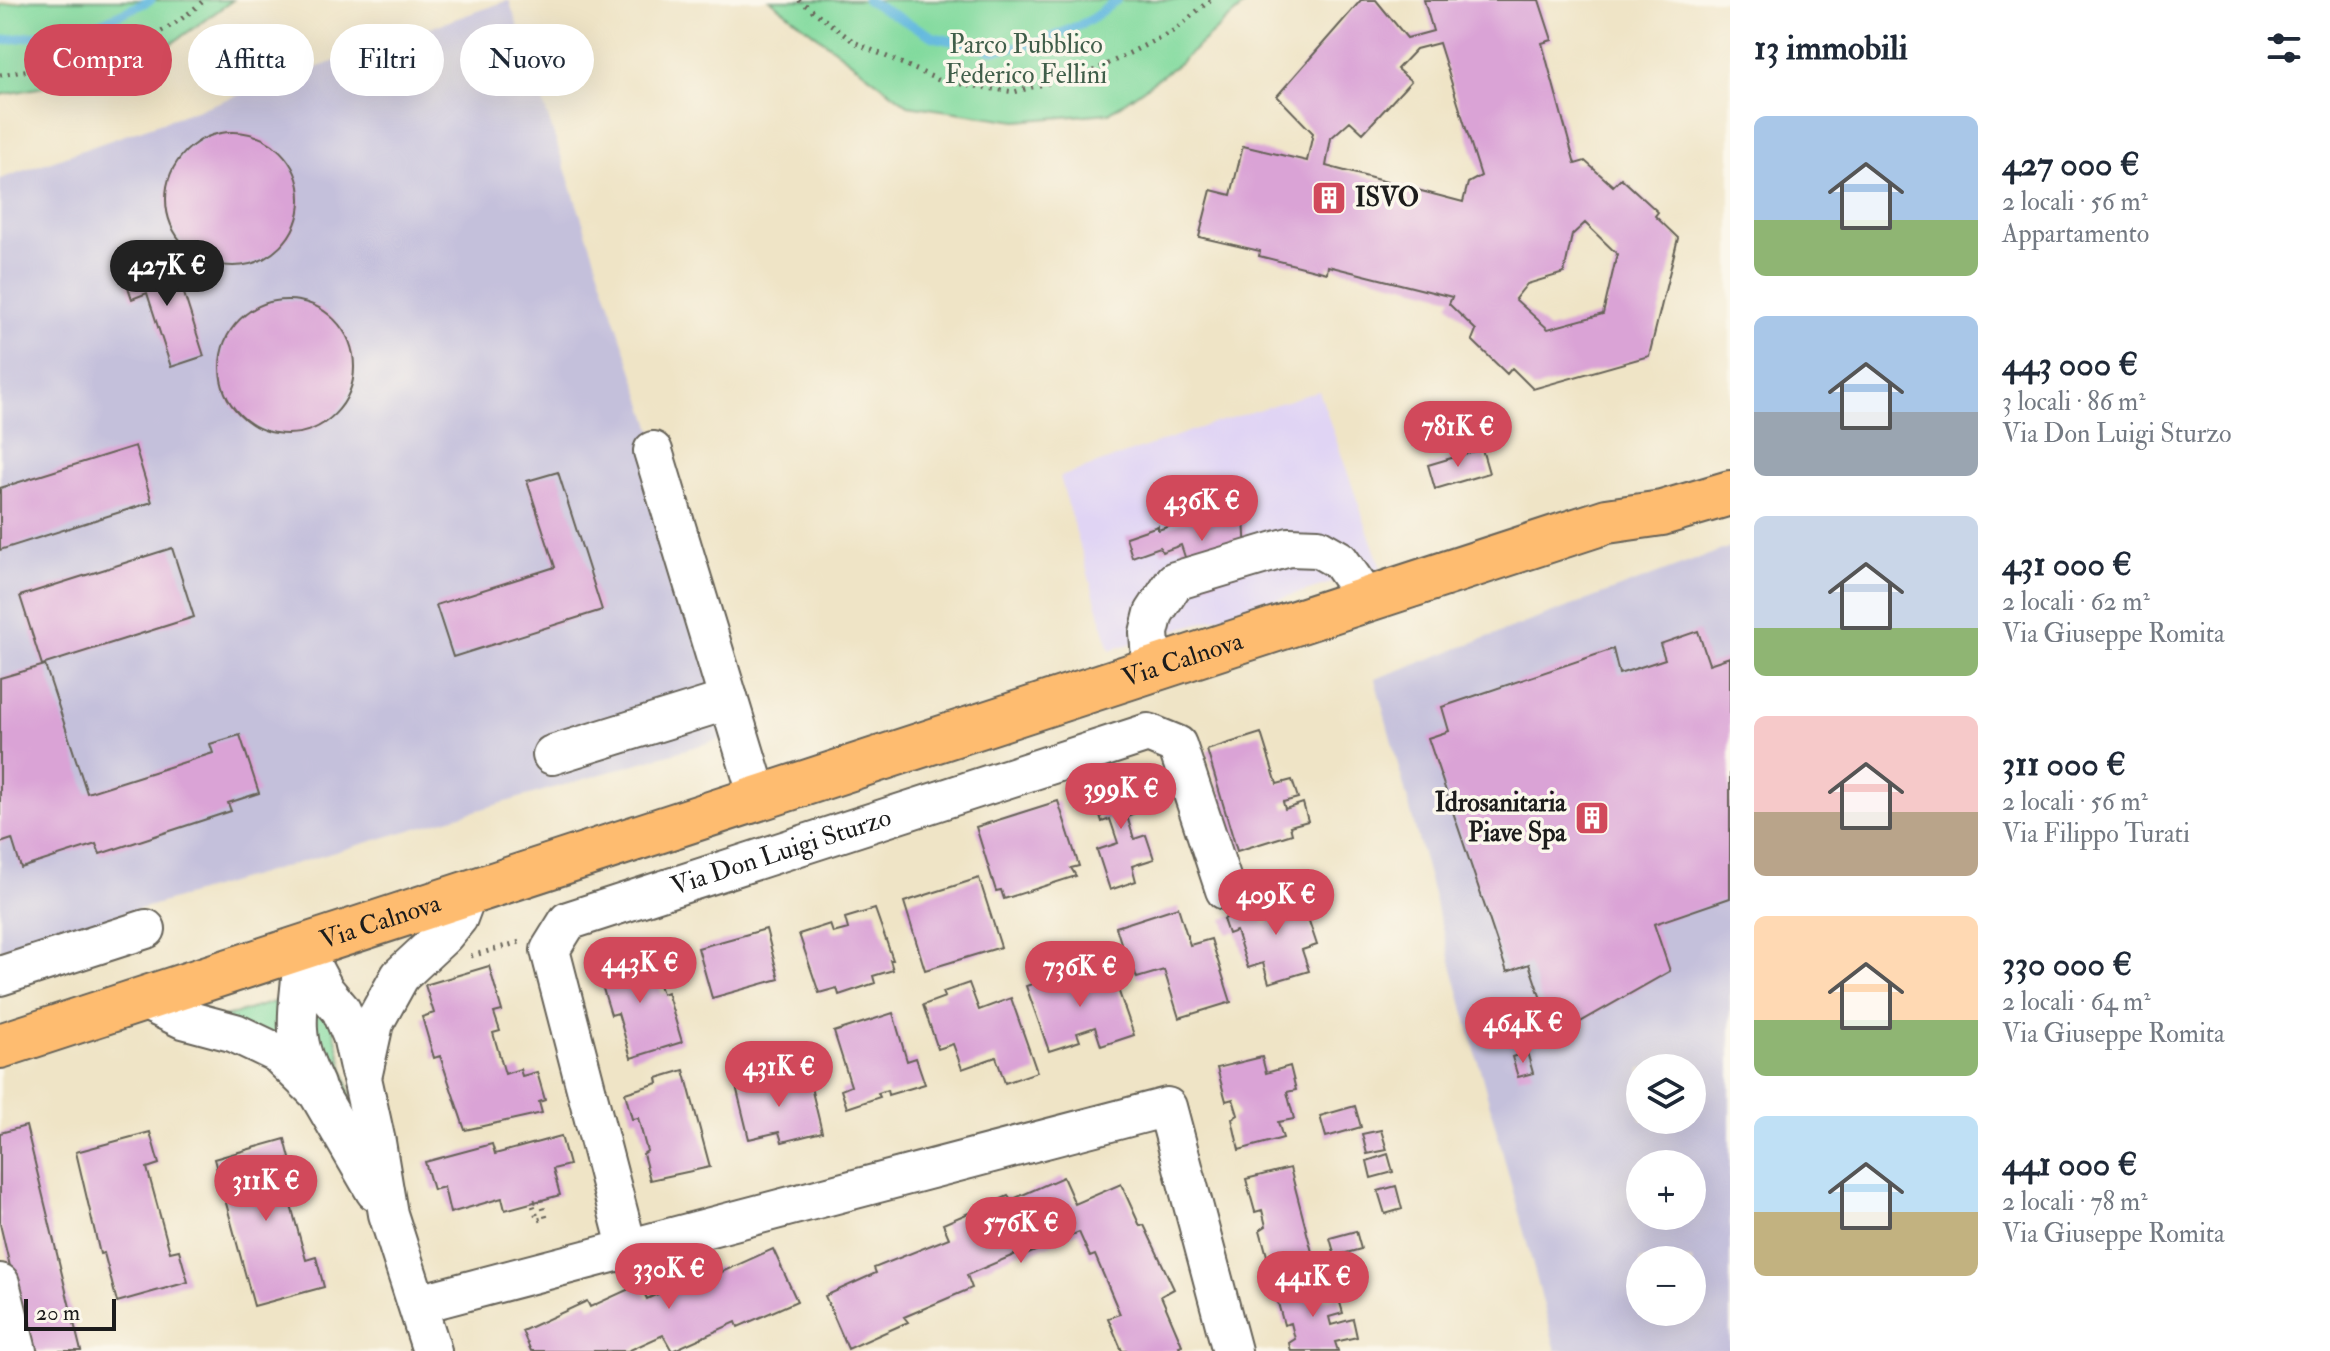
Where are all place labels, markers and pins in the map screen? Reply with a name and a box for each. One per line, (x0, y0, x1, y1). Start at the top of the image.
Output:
building icon: ISVO (1310, 179, 1348, 217)
place label: ISVO (1355, 182, 1419, 214)
pin: 427K € (102, 240, 232, 308)
pin: 781K € (1393, 401, 1523, 469)
pin: 436K € (1137, 475, 1267, 543)
pin: 399K € (1056, 763, 1186, 831)
place label: Idrosanitaria Piave Spa (1435, 787, 1567, 850)
building icon: Idrosanitaria Piave Spa (1573, 799, 1611, 837)
pin: 409K € (1211, 869, 1341, 937)
pin: 443K € (575, 937, 705, 1005)
pin: 736K € (1015, 941, 1145, 1009)
pin: 464K € (1458, 997, 1588, 1065)
pin: 431K € (714, 1041, 844, 1109)
pin: 311K € (201, 1155, 331, 1223)
pin: 576K € (956, 1197, 1086, 1265)
pin: 330K € (604, 1243, 734, 1311)
pin: 441K € (1248, 1251, 1378, 1319)

